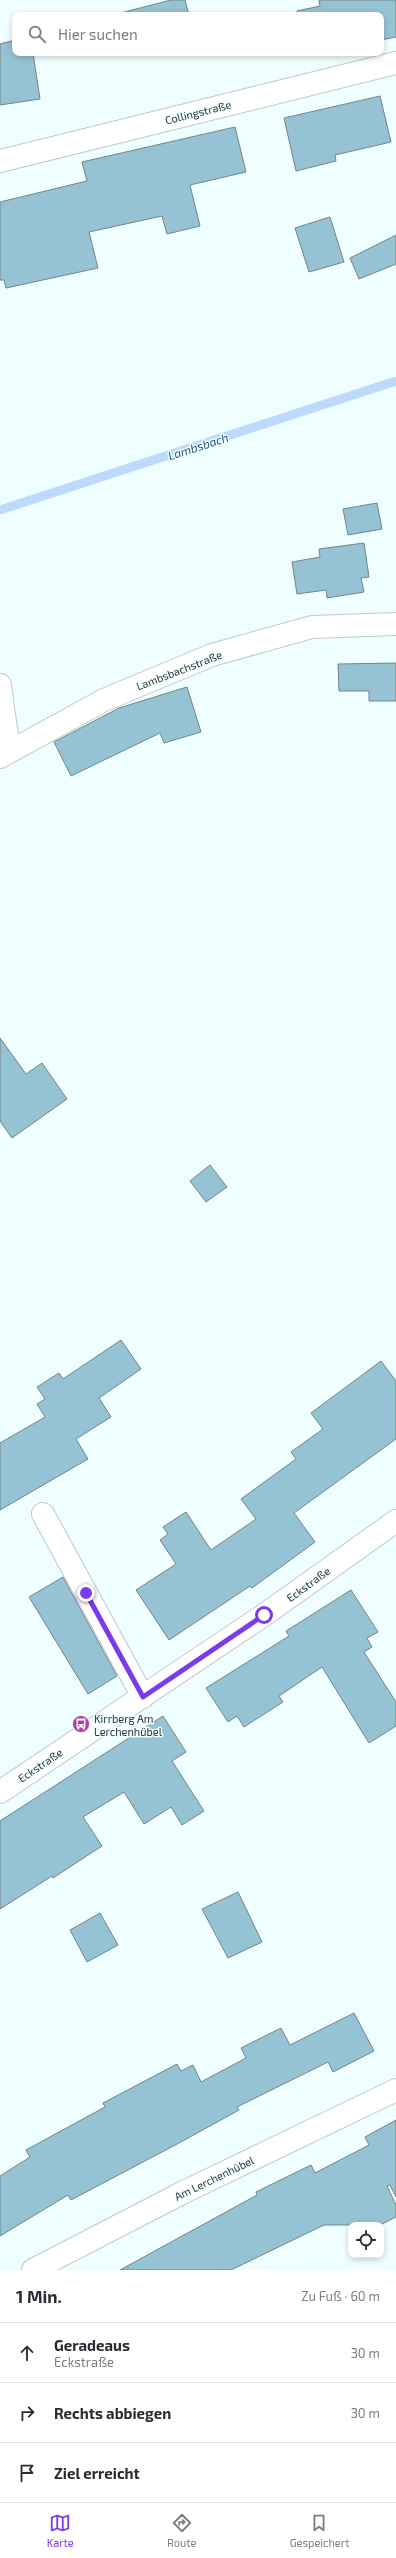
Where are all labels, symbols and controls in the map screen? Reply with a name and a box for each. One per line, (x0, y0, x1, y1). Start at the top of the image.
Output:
search box (12, 12, 384, 56)
icon: search (26, 23, 48, 45)
text: Hier suchen (58, 25, 138, 43)
street label: Collingstraße (163, 97, 233, 127)
water label: Lambsbach (166, 430, 230, 462)
street label: Lambsbachstraße (134, 648, 224, 692)
street label: Eckstraße (284, 1564, 332, 1604)
route end (77, 1584, 95, 1602)
route start (255, 1606, 273, 1624)
place label: Kirrberg Am Lerchenhübel (94, 1712, 163, 1738)
bus stop icon: Kirrberg Am Lerchenhübel (71, 1714, 91, 1734)
street label: Eckstraße (15, 1745, 65, 1785)
street label: Am Lerchenhübel (172, 2153, 257, 2203)
map controls (348, 2222, 384, 2258)
button: locate (348, 2222, 384, 2258)
text: 1 Min. (16, 2286, 62, 2306)
text: Zu Fuß · 60 m (301, 2288, 380, 2304)
text: Geradeaus (54, 2336, 130, 2354)
icon: ahead (16, 2342, 38, 2364)
text: 30 m (351, 2345, 380, 2361)
text: Eckstraße (54, 2354, 114, 2370)
icon: right (16, 2402, 38, 2424)
text: Rechts abbiegen (54, 2404, 171, 2422)
text: 30 m (351, 2405, 380, 2421)
icon: arrive (16, 2462, 38, 2484)
text: Ziel erreicht (54, 2464, 140, 2482)
tab: Karte (47, 2512, 74, 2549)
tab: Route (167, 2512, 196, 2549)
tab: Gespeichert (290, 2512, 349, 2549)

